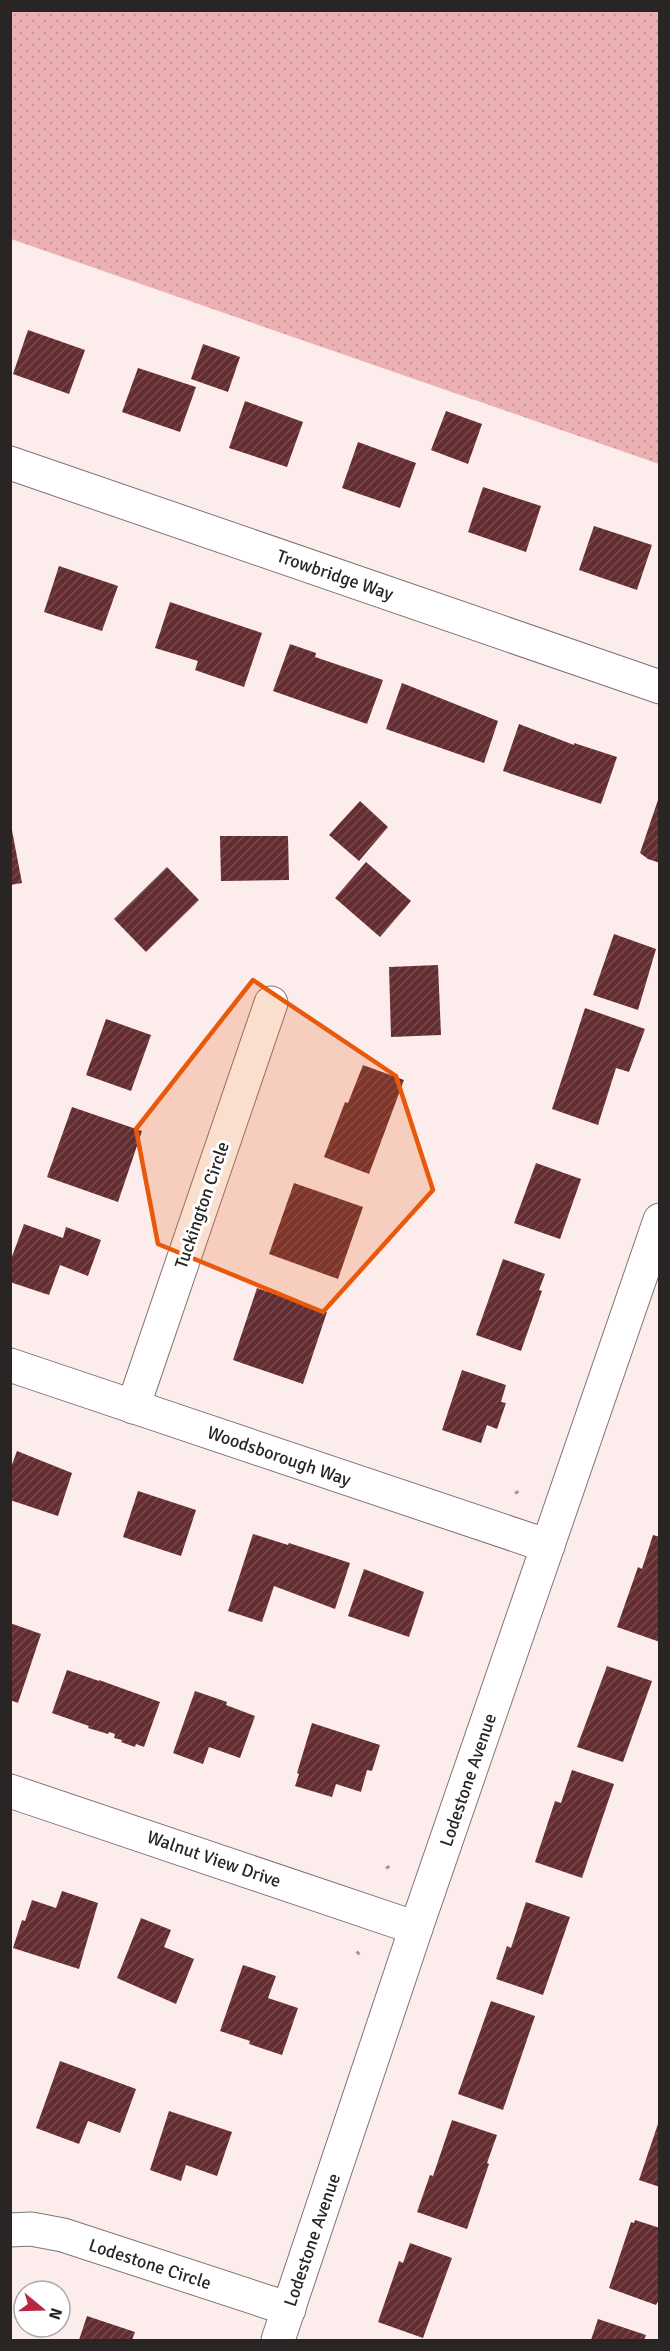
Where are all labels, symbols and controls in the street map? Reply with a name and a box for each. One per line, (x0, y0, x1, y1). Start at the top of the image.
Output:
street label: Trowbridge Way (274, 545, 397, 605)
street label: Tuckington Circle (170, 1139, 234, 1271)
street label: Woodsborough Way (204, 1421, 354, 1491)
street label: Lodestone Avenue (435, 1711, 501, 1849)
street label: Walnut View Drive (144, 1826, 284, 1892)
street label: Lodestone Avenue (279, 2171, 345, 2309)
street label: Lodestone Circle (86, 2234, 214, 2294)
north arrow (12, 2279, 72, 2339)
text: N (44, 2305, 67, 2322)

